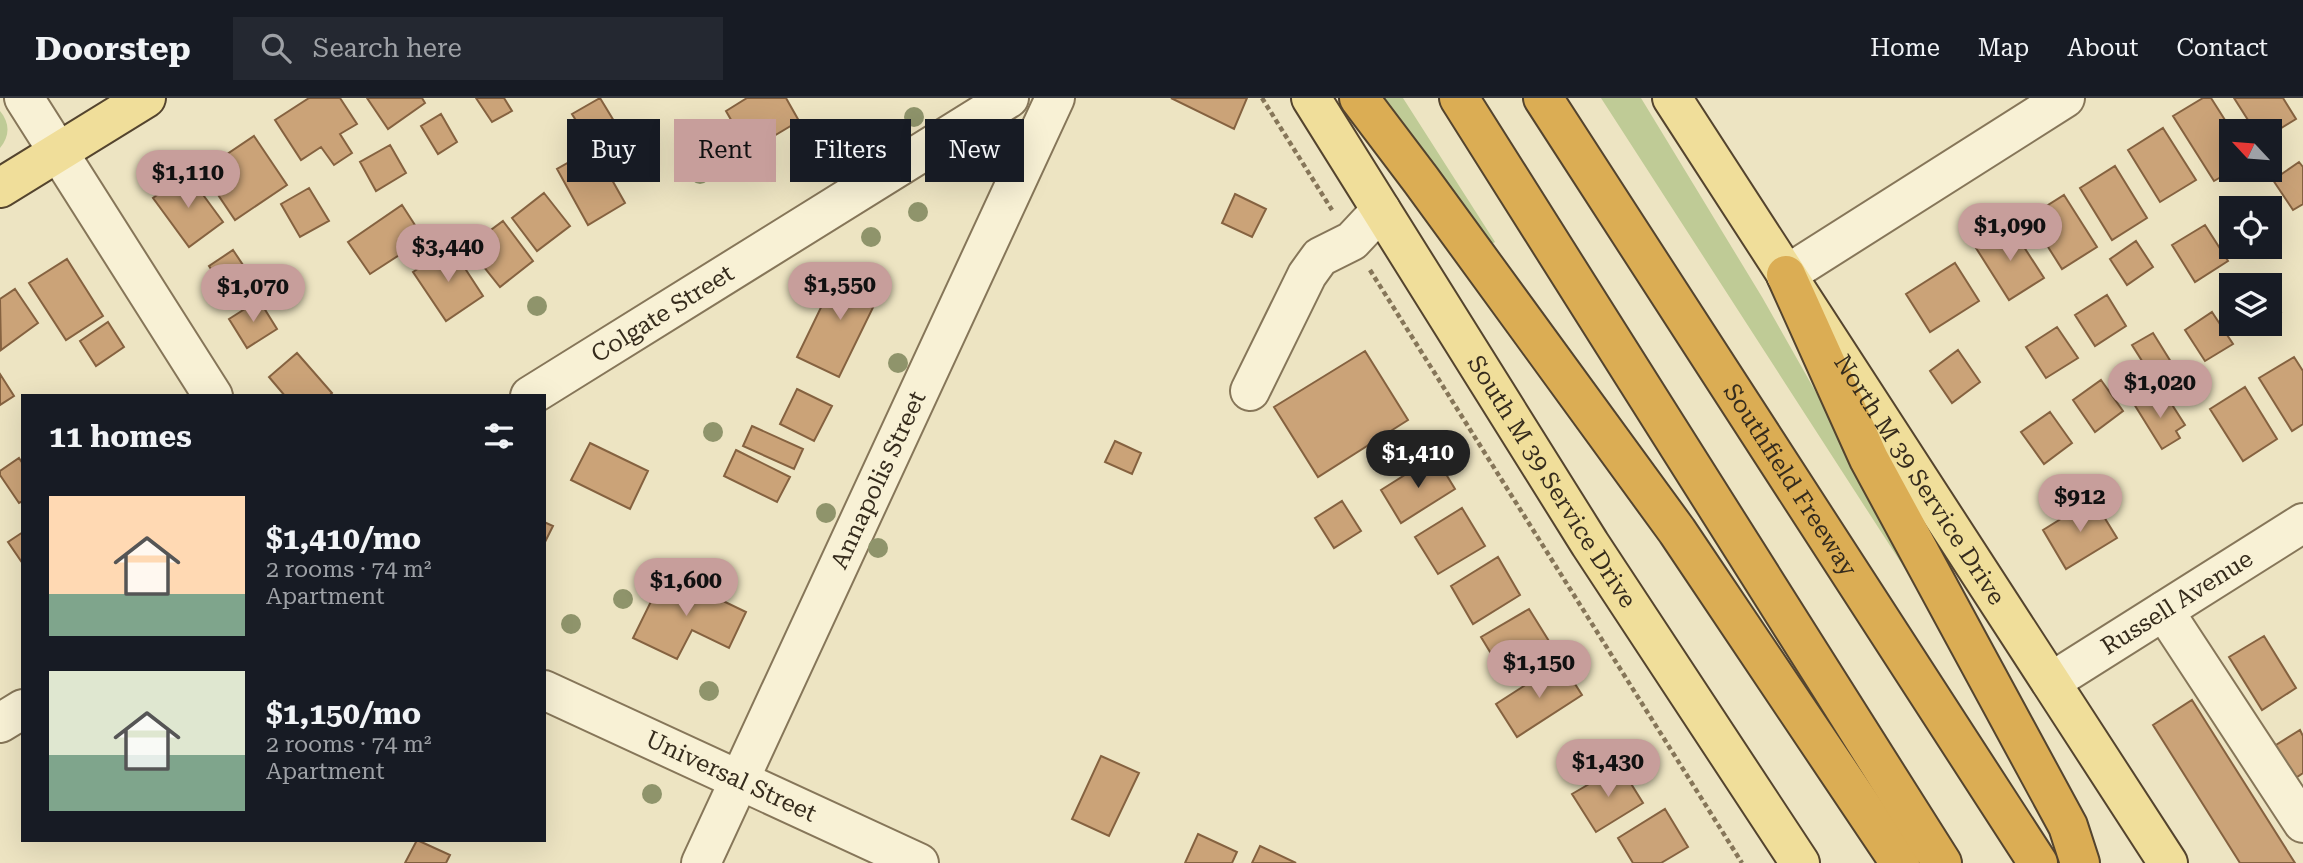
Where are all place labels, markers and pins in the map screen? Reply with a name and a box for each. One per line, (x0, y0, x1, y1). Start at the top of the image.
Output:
pin: $1,110 (131, 150, 245, 210)
pin: $1,090 (1953, 204, 2067, 263)
pin: $3,440 (391, 225, 505, 284)
pin: $1,550 (783, 262, 897, 322)
pin: $1,070 (196, 264, 310, 324)
pin: $1,020 (2103, 360, 2217, 420)
pin: $1,410 (1361, 430, 1475, 490)
pin: $912 (2039, 474, 2121, 534)
pin: $1,600 (629, 559, 743, 618)
pin: $1,150 (1482, 640, 1596, 700)
pin: $1,430 (1551, 740, 1665, 799)

